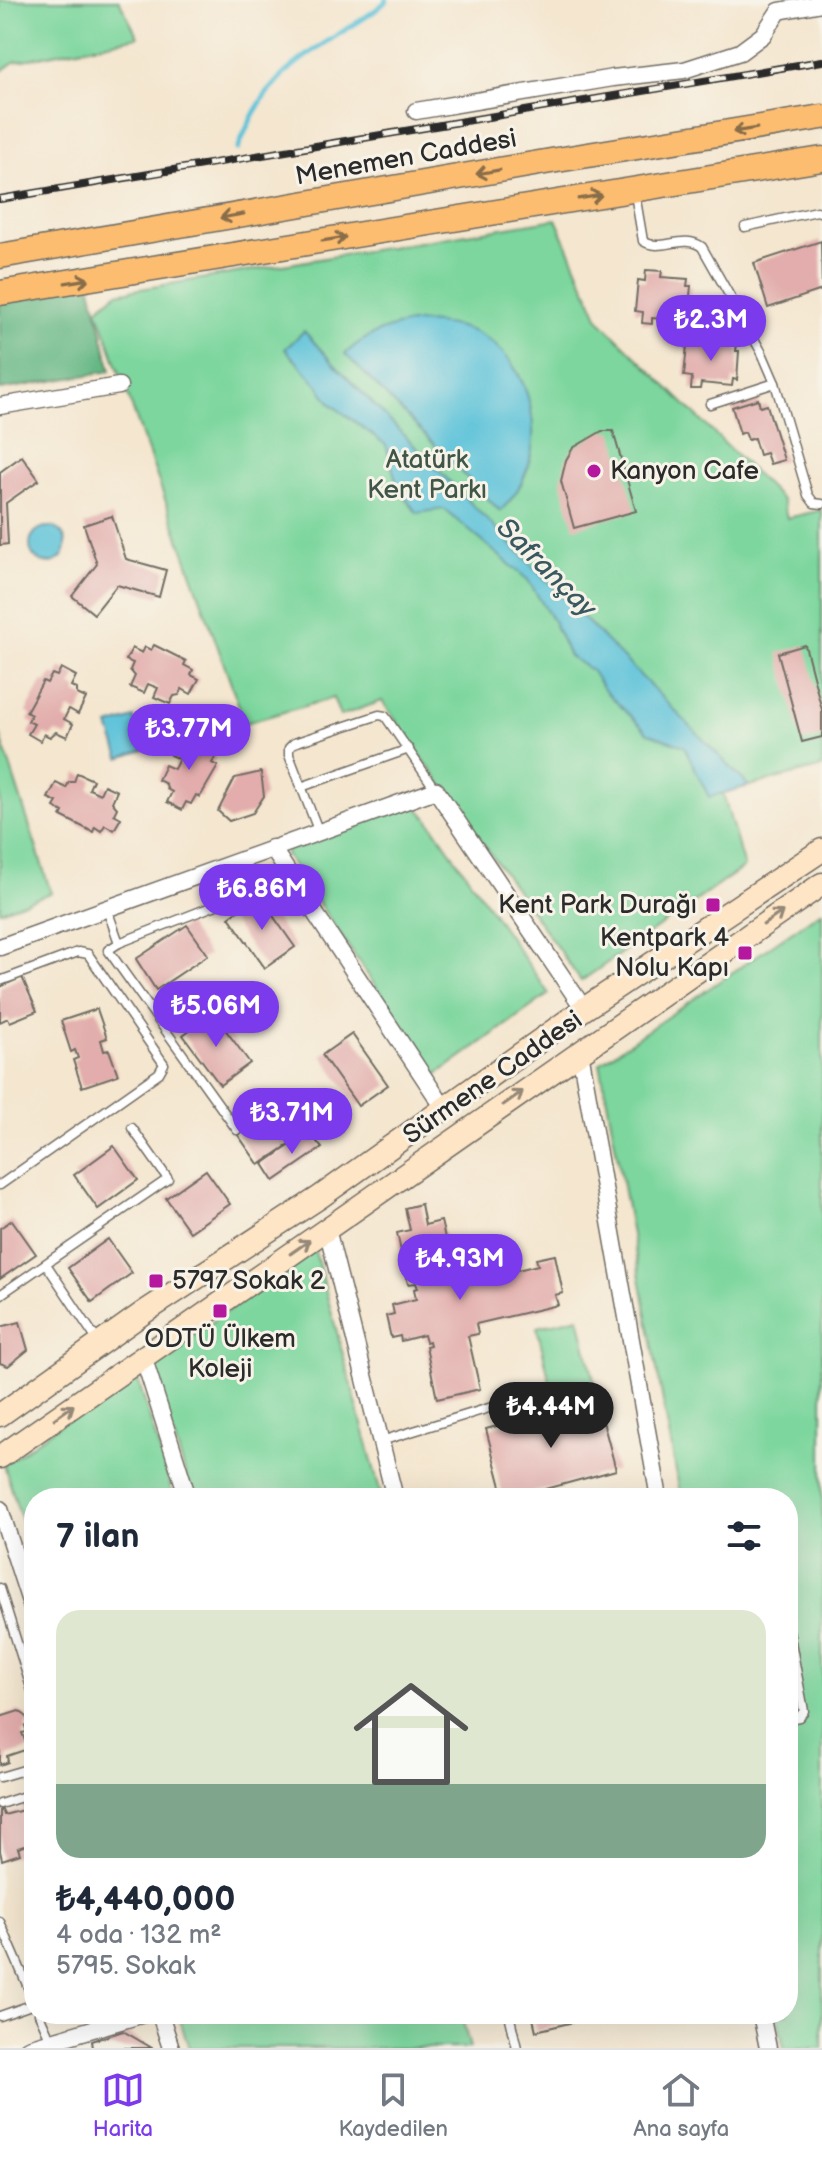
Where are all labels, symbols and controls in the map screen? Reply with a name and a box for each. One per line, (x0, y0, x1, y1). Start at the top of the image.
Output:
street label: Menemen Caddesi (293, 123, 519, 193)
one-way arrow (733, 123, 758, 138)
one-way arrow (476, 165, 502, 180)
one-way arrow (577, 189, 602, 204)
one-way arrow (220, 210, 246, 225)
one-way arrow (320, 231, 346, 246)
one-way arrow (64, 273, 89, 288)
pin: ₺2.3M (655, 295, 767, 363)
text: ₺2.3M (674, 305, 748, 336)
park label: Atatürk Kent Parkı (367, 445, 487, 506)
place label: Kanyon Cafe (610, 456, 759, 487)
marker: Kanyon Cafe (585, 462, 603, 480)
water label: Safrançay (489, 511, 604, 626)
pin: ₺3.77M (124, 704, 254, 772)
text: ₺3.77M (146, 714, 232, 745)
pin: ₺6.86M (197, 864, 327, 932)
text: ₺6.86M (217, 874, 307, 905)
place label: Kent Park Durağı (498, 890, 697, 921)
marker: Kent Park Durağı (704, 896, 722, 914)
one-way arrow (761, 910, 783, 926)
place label: Kentpark 4 Nolu Kapı (600, 923, 729, 984)
marker: Kentpark 4 Nolu Kapı (736, 944, 754, 962)
pin: ₺5.06M (151, 981, 281, 1049)
text: ₺5.06M (171, 991, 261, 1022)
street label: Sürmene Caddesi (398, 1005, 588, 1151)
pin: ₺3.71M (227, 1088, 357, 1156)
one-way arrow (502, 1090, 524, 1106)
text: ₺3.71M (250, 1098, 334, 1129)
pin: ₺4.93M (395, 1234, 525, 1302)
one-way arrow (289, 1239, 311, 1255)
text: ₺4.93M (416, 1244, 504, 1275)
place label: 5797 Sokak 2 (172, 1266, 326, 1297)
marker: 5797 Sokak 2 (147, 1272, 165, 1290)
marker: ODTÜ Ülkem Koleji (211, 1302, 229, 1320)
place label: ODTÜ Ülkem Koleji (144, 1323, 296, 1385)
pin: ₺4.44M (486, 1382, 616, 1450)
text: ₺4.44M (507, 1392, 595, 1423)
one-way arrow (52, 1404, 74, 1420)
icon: filters (722, 1514, 766, 1558)
text: 7 ilan (56, 1516, 139, 1557)
icon: home (339, 1662, 483, 1806)
text: ₺4,440,000 (56, 1879, 235, 1920)
text: 4 oda · 132 m² (56, 1920, 221, 1951)
text: 5795. Sokak (56, 1951, 195, 1982)
tab: Harita (93, 2068, 153, 2143)
tab: Kaydedilen (338, 2068, 448, 2143)
tab: Ana sayfa (633, 2068, 729, 2143)

